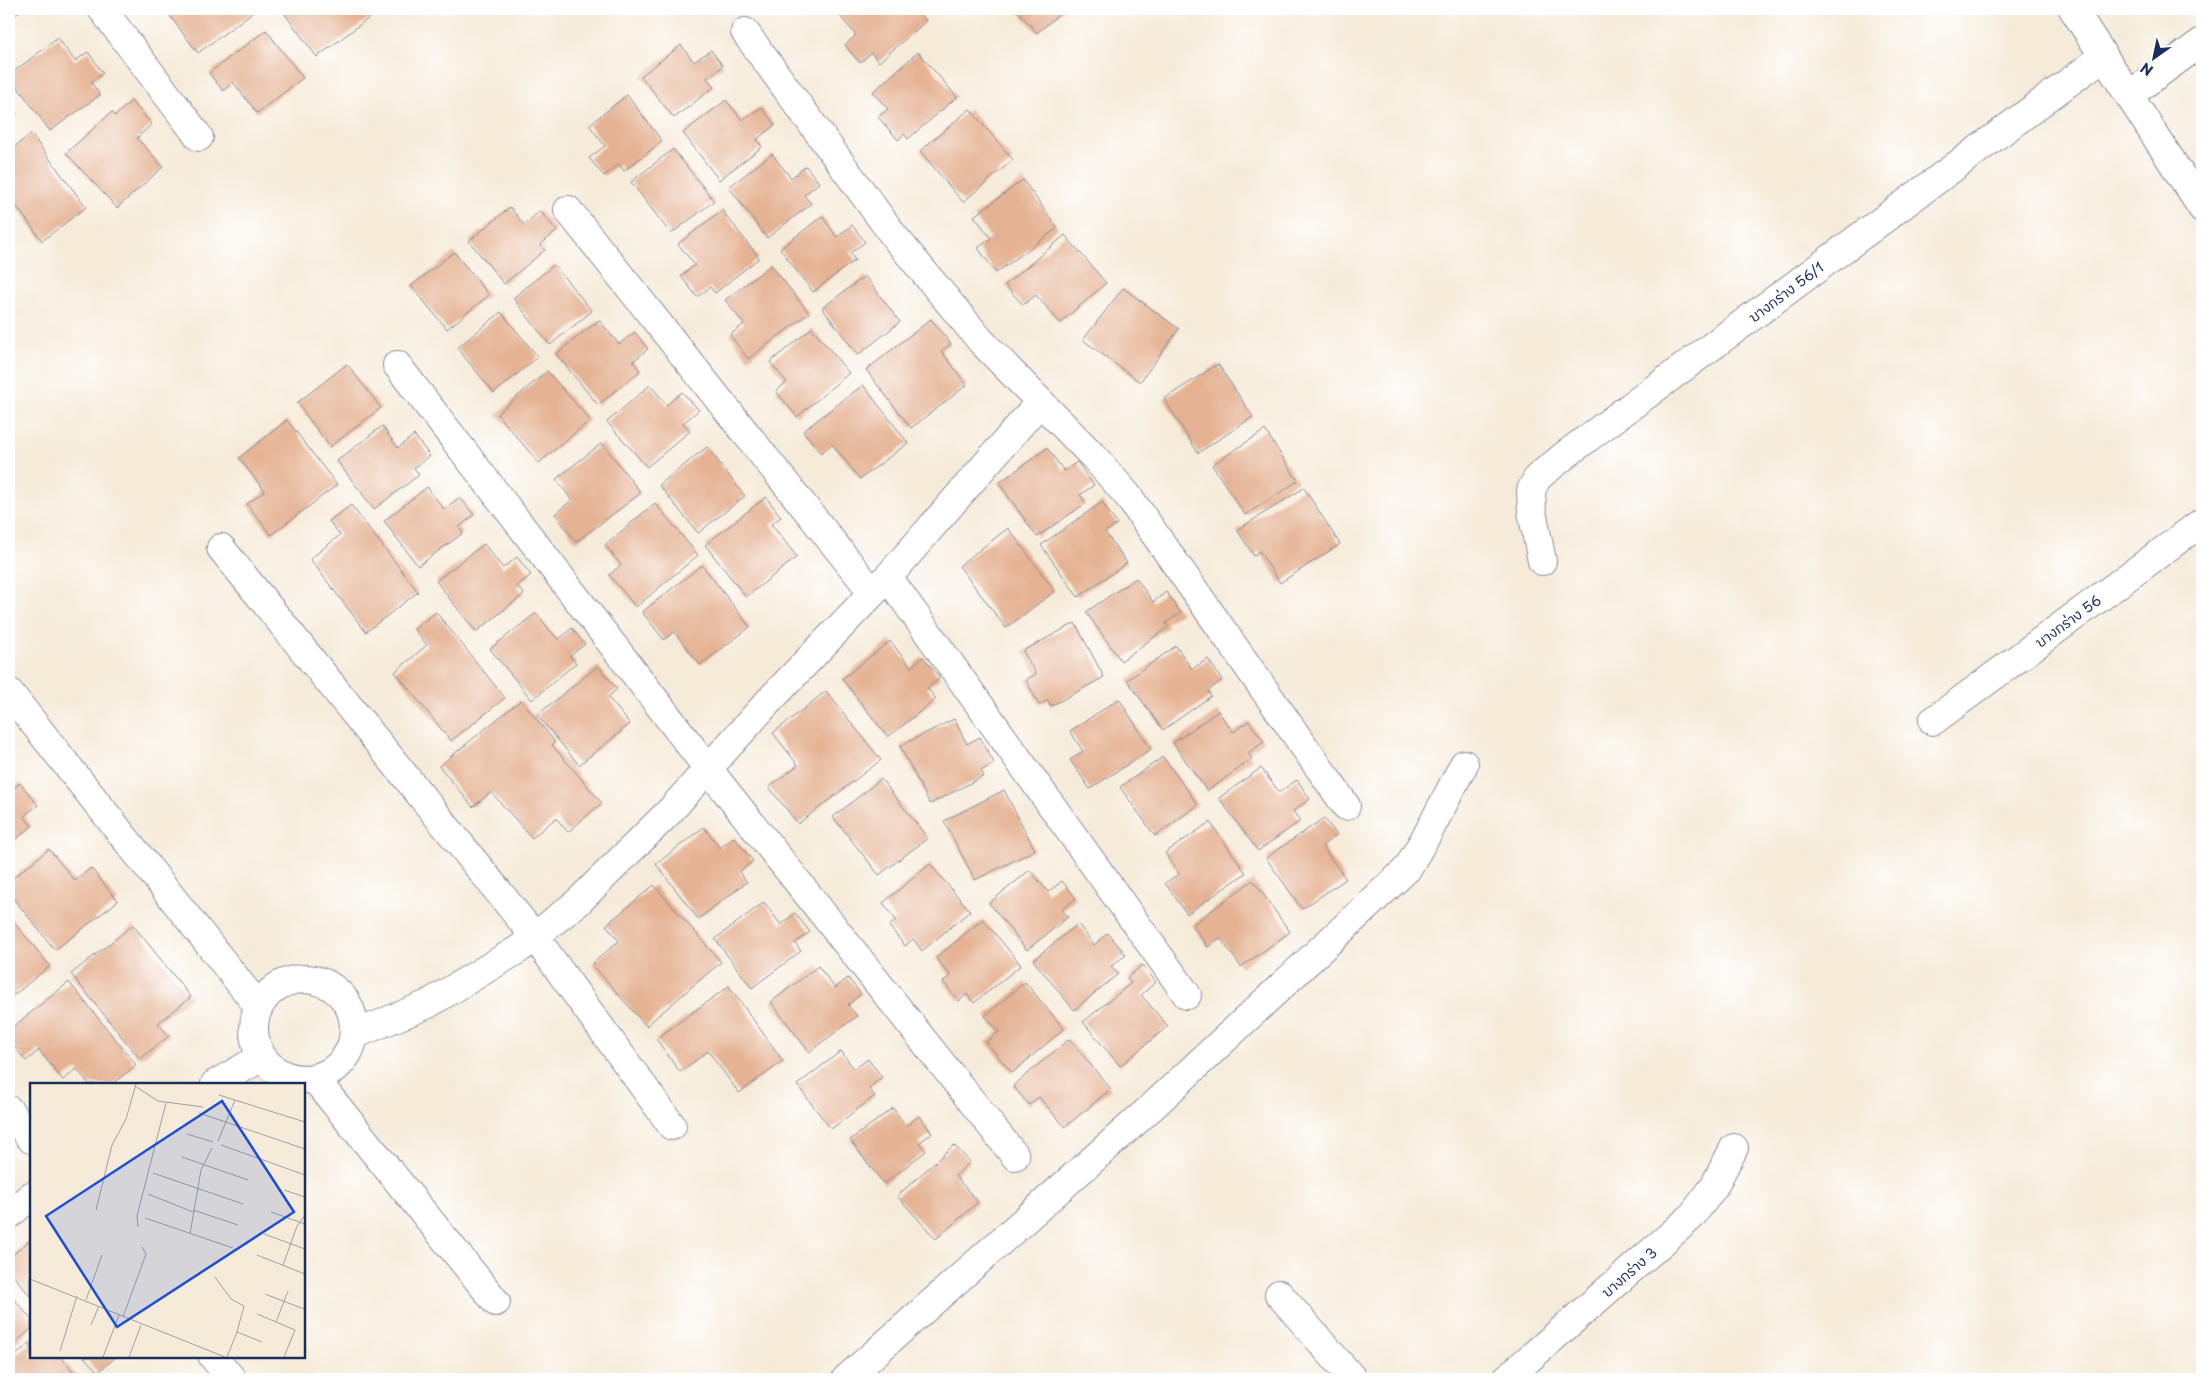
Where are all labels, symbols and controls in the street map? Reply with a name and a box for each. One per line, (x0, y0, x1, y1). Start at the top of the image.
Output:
north arrow (2128, 32, 2178, 82)
text: N (2136, 57, 2157, 81)
street label: บางกร่าง 56/1 (1744, 257, 1828, 327)
street label: บางกร่าง 56 (2031, 590, 2106, 652)
inset map (30, 1083, 305, 1358)
street label: บางกร่าง 3 (1597, 1242, 1661, 1302)

